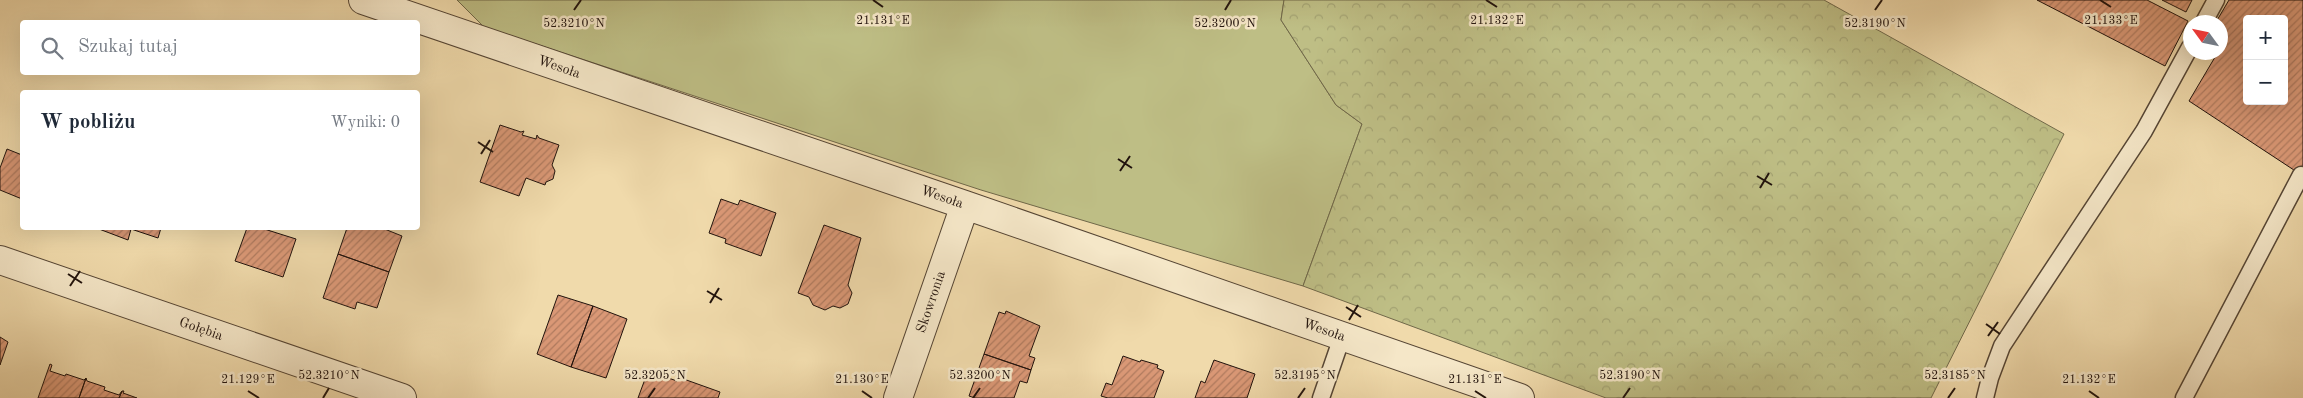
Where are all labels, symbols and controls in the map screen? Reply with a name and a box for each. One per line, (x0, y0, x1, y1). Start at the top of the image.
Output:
text: 21.131°E (856, 15, 910, 27)
text: 21.132°E (1470, 15, 1524, 27)
text: 21.133°E (2084, 15, 2138, 27)
north arrow (2183, 15, 2228, 60)
map controls (2243, 15, 2288, 105)
button: + (2243, 15, 2288, 60)
text: 52.3210°N (543, 17, 605, 30)
text: 52.3200°N (1194, 17, 1256, 30)
text: 52.3190°N (1844, 17, 1906, 30)
search box (20, 20, 420, 75)
icon: search (38, 34, 66, 62)
text: Szukaj tutaj (78, 38, 178, 57)
street label: Wesoła (536, 53, 582, 81)
button: − (2243, 60, 2288, 105)
text: W pobliżu (40, 112, 135, 133)
text: Wyniki: 0 (331, 115, 400, 131)
street label: Wesoła (919, 183, 965, 211)
street label: Skowronia (914, 269, 948, 335)
street label: Gołębia (177, 315, 225, 343)
street label: Wesoła (1301, 316, 1347, 344)
text: 52.3210°N (298, 369, 360, 382)
text: 52.3205°N (624, 369, 686, 382)
text: 52.3200°N (949, 369, 1011, 382)
text: 52.3195°N (1274, 369, 1336, 382)
text: 52.3190°N (1599, 369, 1661, 382)
text: 52.3185°N (1924, 369, 1986, 382)
text: 21.129°E (221, 374, 275, 386)
text: 21.130°E (835, 374, 889, 386)
text: 21.131°E (1448, 374, 1502, 386)
text: 21.132°E (2062, 374, 2116, 386)

